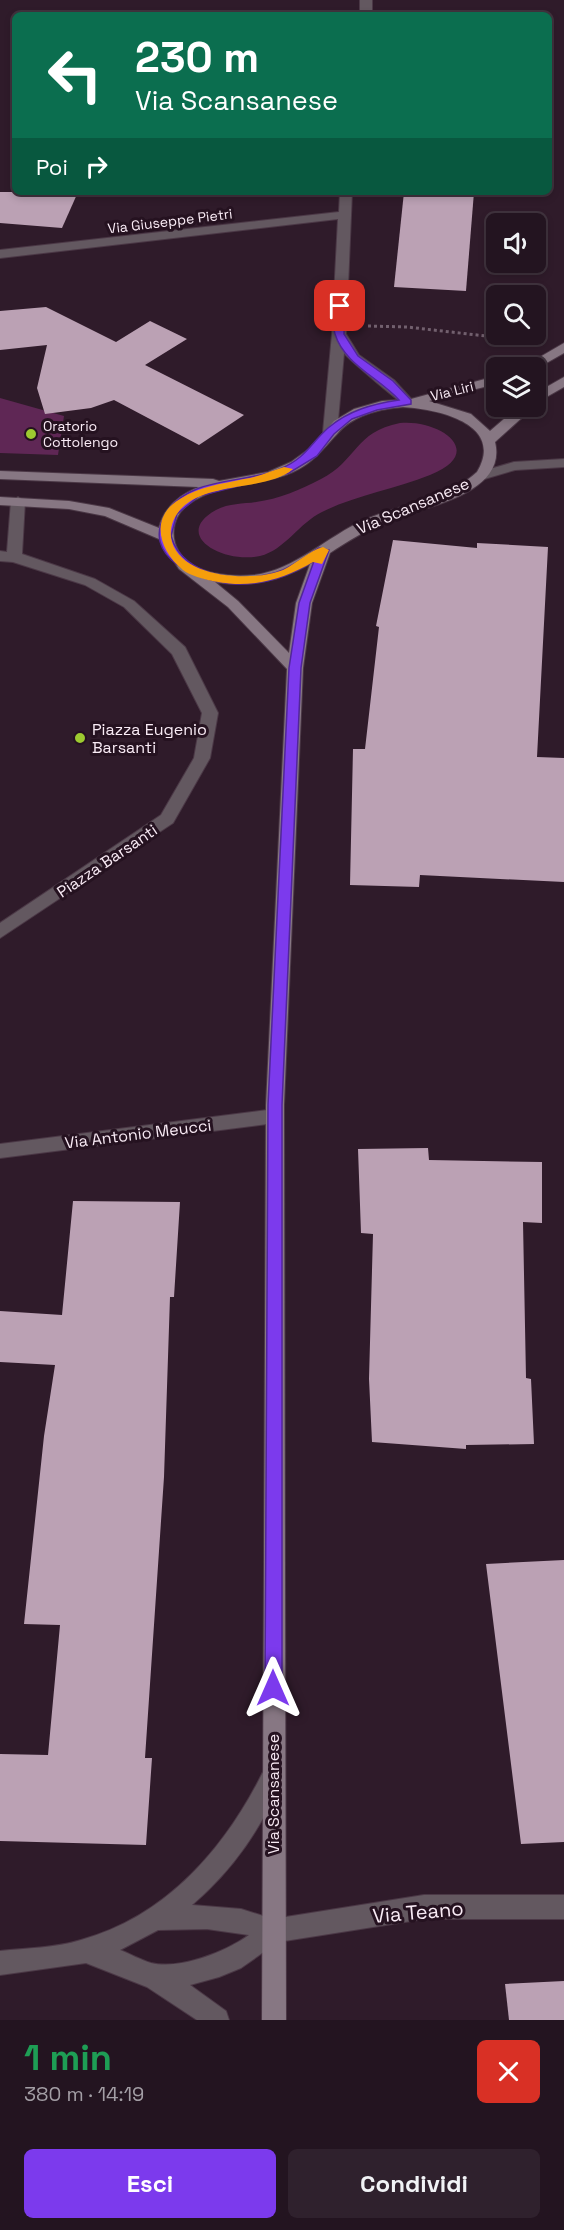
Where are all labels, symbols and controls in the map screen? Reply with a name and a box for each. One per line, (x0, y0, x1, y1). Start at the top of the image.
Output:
text: 230 m (135, 31, 259, 84)
icon: left (36, 36, 114, 114)
text: Via Scansanese (135, 83, 338, 118)
icon: right (80, 150, 113, 183)
text: Poi (36, 153, 68, 181)
street label: Via Giuseppe Pietri (107, 204, 233, 238)
map controls (486, 213, 546, 417)
button: sound (486, 213, 546, 273)
pin (314, 280, 365, 331)
button: search (486, 285, 546, 345)
icon: arrive (323, 289, 356, 322)
button: layers (486, 357, 546, 417)
street label: Via Liri (429, 377, 475, 405)
place label: Oratorio Cottolengo (43, 417, 118, 451)
marker: Oratorio Cottolengo (24, 427, 38, 441)
street label: Via Scansanese (354, 473, 472, 539)
place label: Piazza Eugenio Barsanti (92, 719, 207, 758)
marker: Piazza Eugenio Barsanti (73, 731, 87, 745)
street label: Piazza Barsanti (53, 820, 161, 902)
street label: Via Antonio Meucci (64, 1115, 212, 1153)
position arrow (241, 1656, 305, 1720)
street label: Via Scansanese (263, 1734, 284, 1854)
street label: Via Teano (371, 1895, 465, 1929)
text: 1 min (24, 2035, 112, 2081)
button: close (477, 2040, 540, 2103)
text: 380 m · 14:19 (24, 2081, 144, 2107)
button: Esci (24, 2149, 276, 2218)
button: Condividi (288, 2149, 540, 2218)

